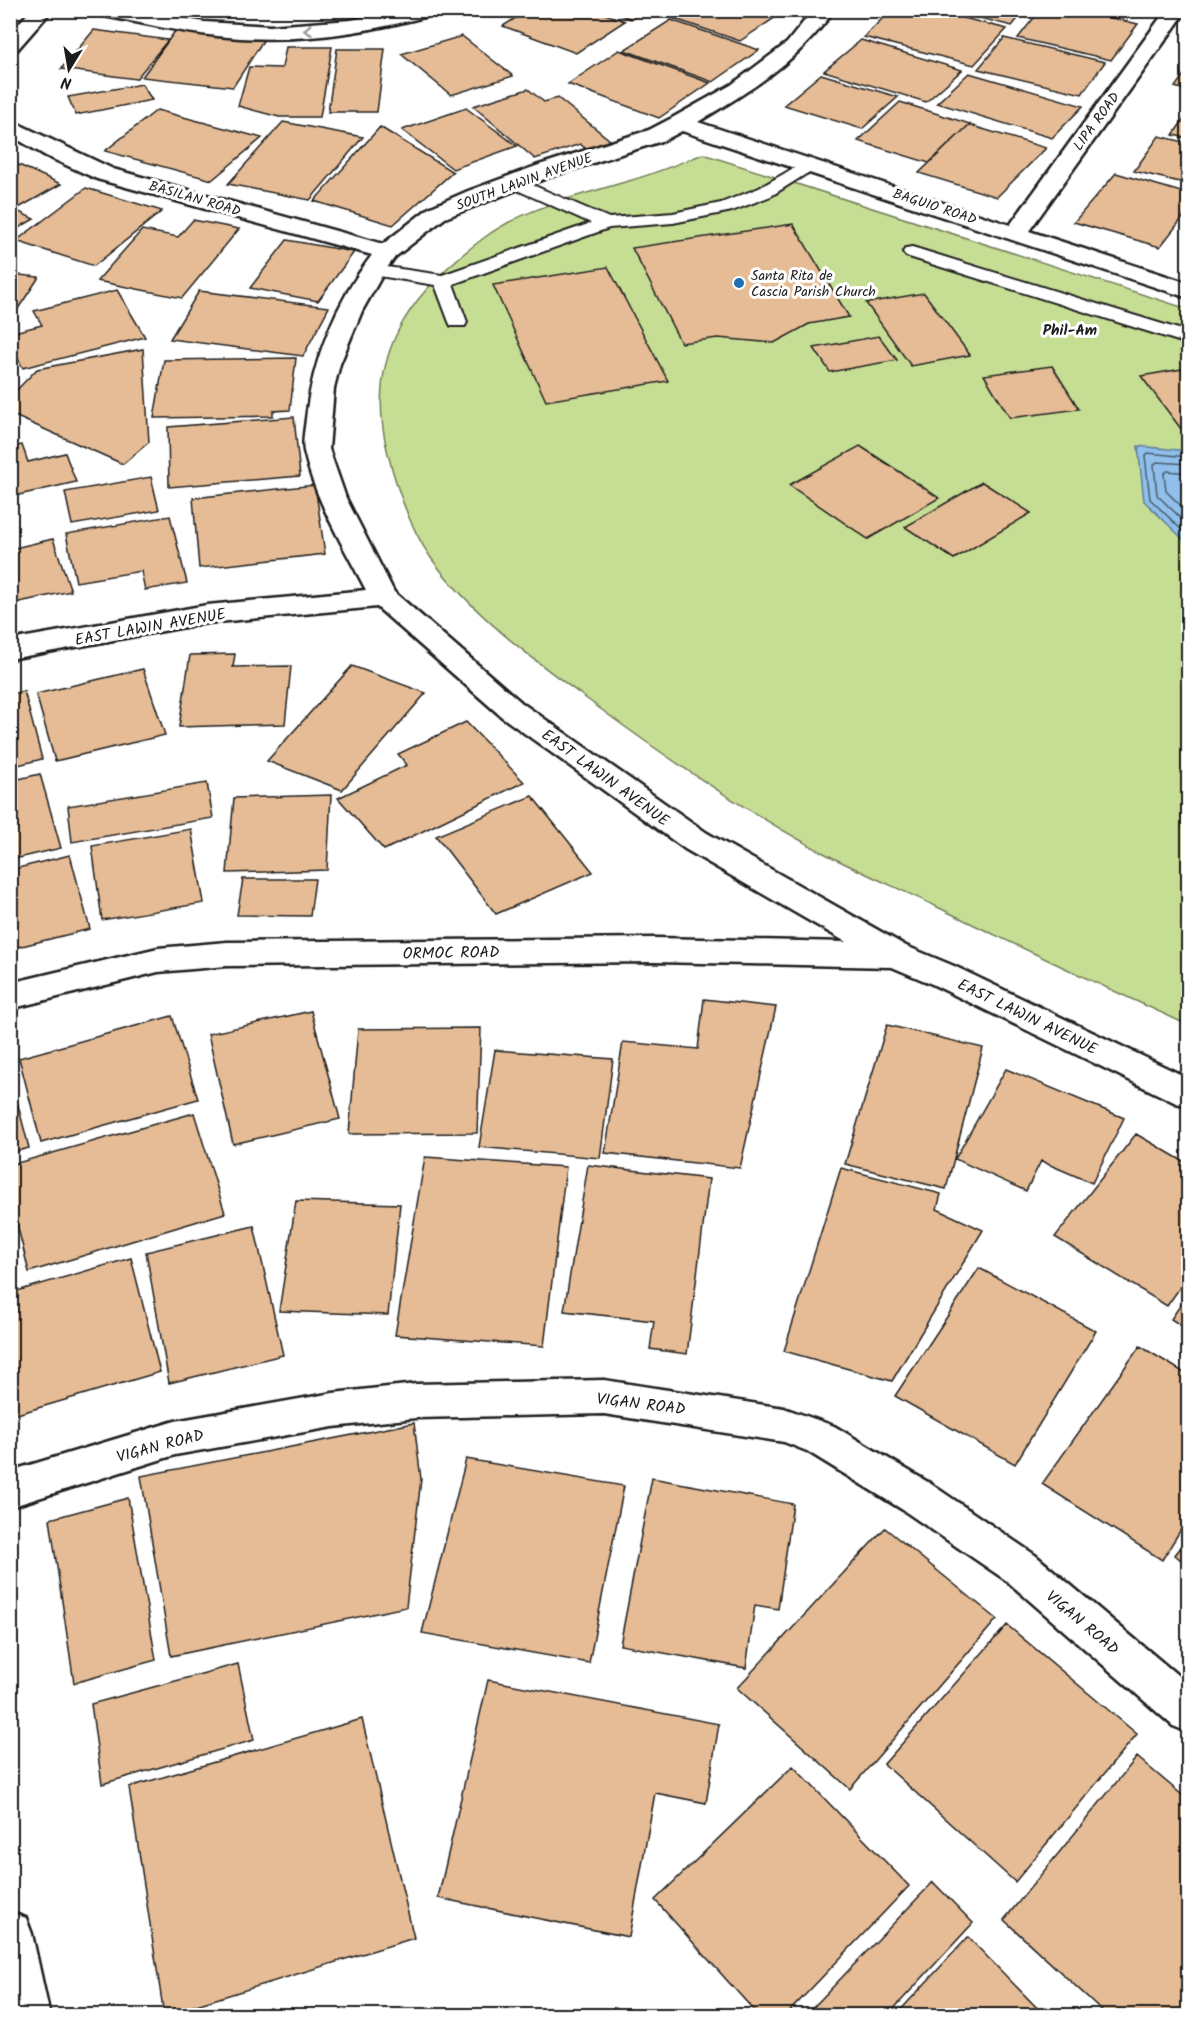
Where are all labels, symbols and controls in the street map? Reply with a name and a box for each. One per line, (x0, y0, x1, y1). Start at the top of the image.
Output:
one-way arrow (304, 23, 313, 36)
north arrow (39, 39, 99, 99)
text: N (59, 69, 74, 95)
street label: LIPA ROAD (1068, 88, 1126, 156)
street label: SOUTH LAWIN AVENUE (453, 147, 596, 217)
street label: BASILAN ROAD (146, 175, 243, 223)
street label: BAGUIO ROAD (890, 183, 980, 231)
place label: Santa Rita de Cascia Parish Church (751, 265, 876, 303)
marker: Santa Rita de Cascia Parish Church (732, 276, 746, 290)
district label: Phil-Am (1043, 319, 1097, 343)
street label: EAST LAWIN AVENUE (73, 602, 228, 653)
street label: EAST LAWIN AVENUE (536, 723, 675, 834)
street label: ORMOC ROAD (402, 940, 500, 967)
street label: EAST LAWIN AVENUE (953, 973, 1102, 1062)
street label: VIGAN ROAD (595, 1387, 687, 1422)
street label: VIGAN ROAD (114, 1423, 207, 1470)
street label: VIGAN ROAD (1040, 1585, 1124, 1661)

